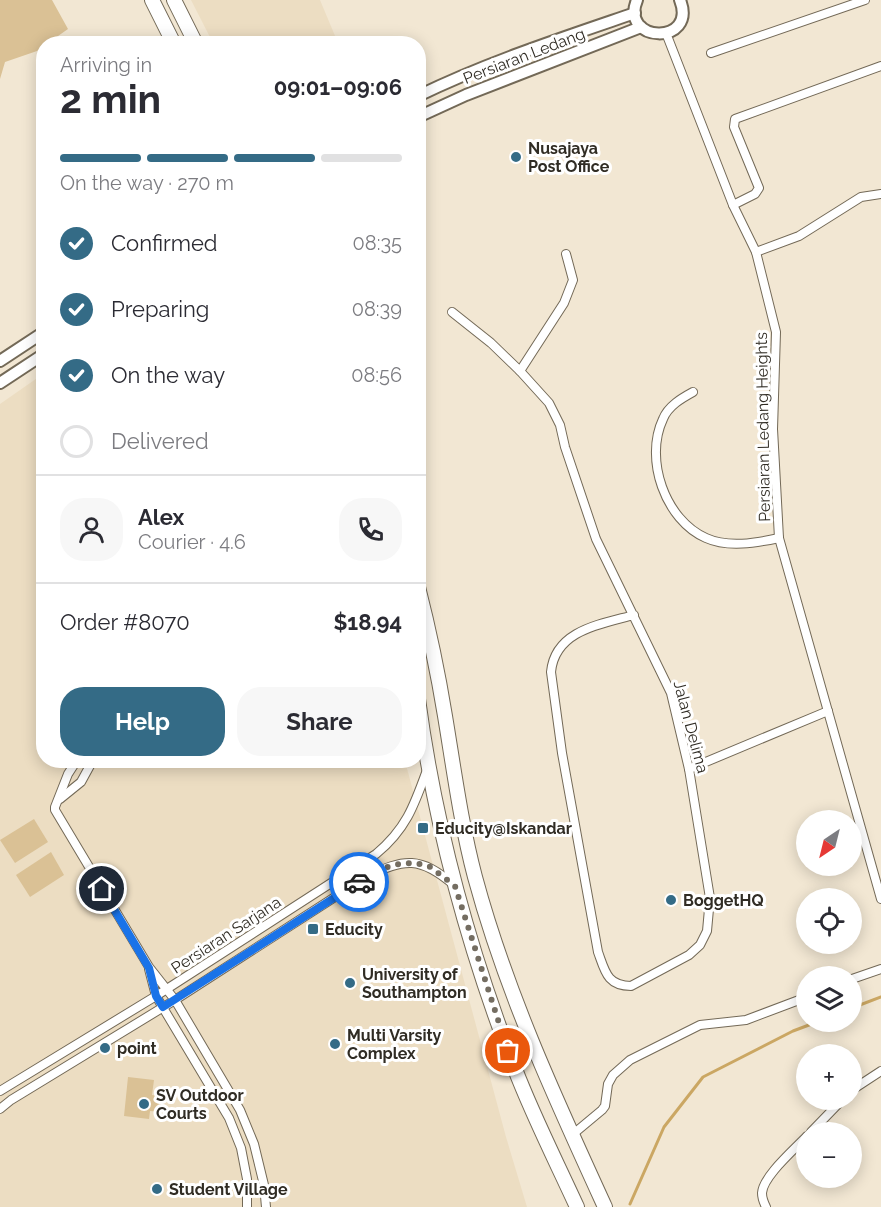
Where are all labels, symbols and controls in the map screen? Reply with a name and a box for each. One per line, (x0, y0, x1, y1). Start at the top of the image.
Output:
street label: Persiaran Ledang (460, 24, 588, 88)
text: Arriving in (60, 53, 152, 77)
text: 09:01–09:06 (274, 74, 402, 100)
text: 2 min (60, 76, 161, 122)
place label: Nusajaya Post Office (528, 139, 610, 176)
marker: Nusajaya Post Office (509, 150, 523, 164)
text: On the way · 270 m (60, 171, 234, 195)
icon: check (60, 227, 93, 260)
text: Confirmed (111, 230, 218, 256)
text: 08:35 (353, 231, 402, 255)
icon: check (60, 293, 93, 326)
text: Preparing (111, 296, 209, 322)
text: 08:39 (352, 297, 402, 321)
street label: Persiaran Ledang Heights (752, 332, 774, 522)
icon: check (60, 359, 93, 392)
text: On the way (111, 362, 225, 388)
text: 08:56 (351, 363, 402, 387)
text: Delivered (111, 428, 209, 454)
button: person (60, 498, 123, 561)
button: phone (339, 498, 402, 561)
text: Alex (138, 504, 184, 530)
text: Courier · 4.6 (138, 530, 246, 554)
text: Order #8070 (60, 609, 190, 635)
text: $18.94 (333, 609, 402, 635)
street label: Jalan Delima (670, 679, 712, 775)
button: Help (60, 687, 225, 756)
button: Share (237, 687, 402, 756)
north arrow (796, 810, 862, 876)
map controls (796, 810, 862, 1188)
place label: Educity@Iskandar (435, 819, 572, 838)
marker: Educity@Iskandar (416, 821, 430, 835)
courier (329, 852, 389, 912)
pin (76, 863, 127, 914)
icon: car (343, 866, 376, 899)
icon: home (85, 872, 118, 905)
button: locate (796, 888, 862, 954)
place label: BoggetHQ (683, 891, 764, 910)
street label: Persiaran Sarjana (168, 892, 284, 978)
marker: BoggetHQ (664, 893, 678, 907)
place label: Educity (325, 920, 383, 939)
marker: Educity (306, 922, 320, 936)
place label: University of Southampton (362, 965, 467, 1002)
button: layers (796, 966, 862, 1032)
marker: University of Southampton (343, 976, 357, 990)
pin (482, 1025, 533, 1076)
place label: Multi Varsity Complex (347, 1026, 442, 1063)
icon: bag (491, 1034, 524, 1067)
marker: Multi Varsity Complex (328, 1037, 342, 1051)
place label: point (117, 1039, 157, 1058)
marker: point (98, 1041, 112, 1055)
button: + (796, 1044, 862, 1110)
place label: SV Outdoor Courts (156, 1086, 244, 1123)
marker: SV Outdoor Courts (137, 1097, 151, 1111)
button: − (796, 1122, 862, 1188)
place label: Student Village (169, 1180, 288, 1199)
marker: Student Village (150, 1182, 164, 1196)

